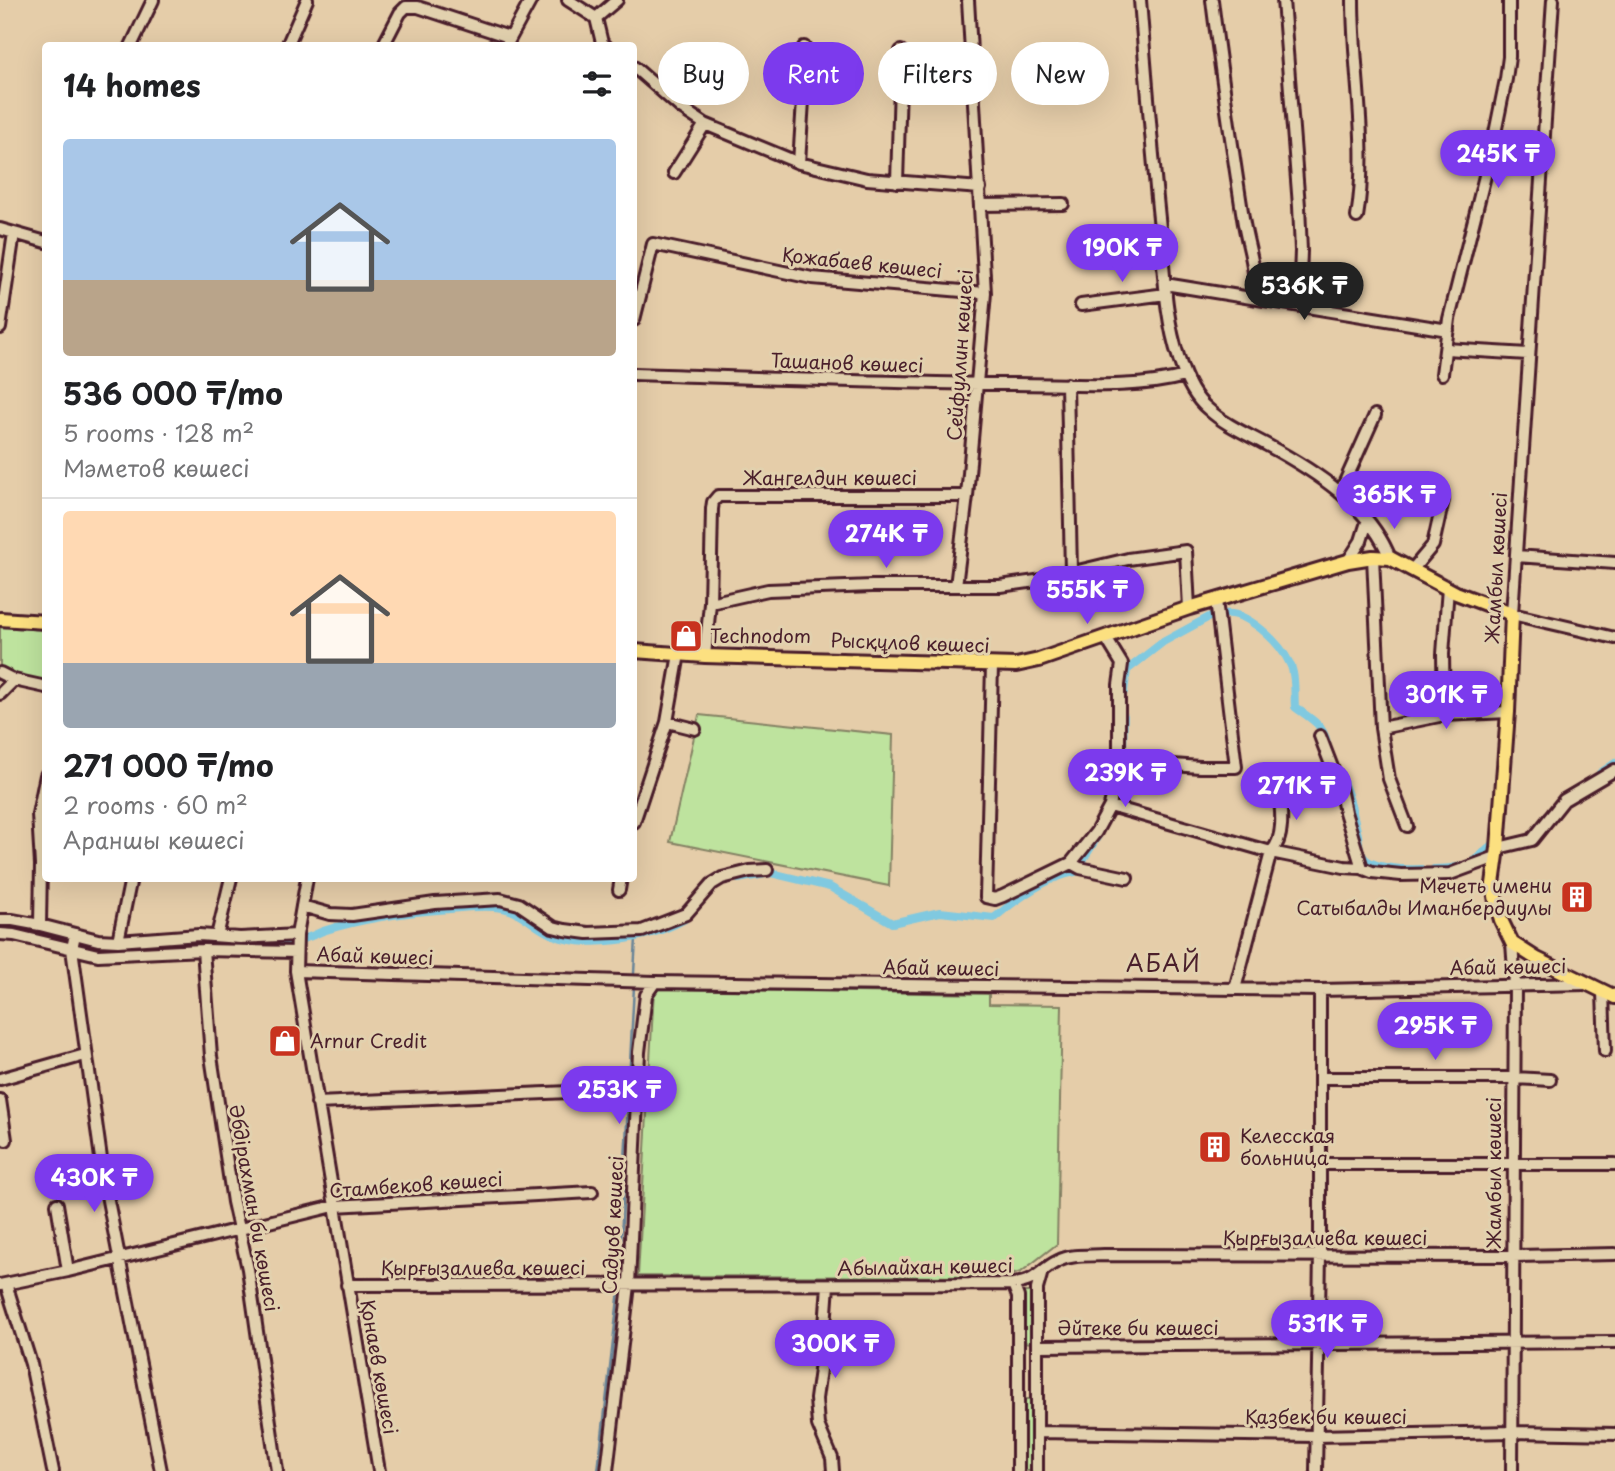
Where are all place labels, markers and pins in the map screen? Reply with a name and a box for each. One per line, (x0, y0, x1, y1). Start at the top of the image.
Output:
pin: 245K ₸ (1441, 130, 1555, 190)
pin: 190K ₸ (1065, 224, 1179, 284)
pin: 536K ₸ (1247, 262, 1361, 322)
pin: 365K ₸ (1337, 472, 1451, 531)
pin: 274K ₸ (829, 510, 943, 570)
pin: 555K ₸ (1030, 566, 1144, 626)
shop icon: Technodom (667, 617, 705, 655)
place label: Technodom (710, 621, 811, 649)
pin: 301K ₸ (1389, 672, 1503, 731)
pin: 239K ₸ (1068, 750, 1182, 809)
pin: 271K ₸ (1239, 762, 1353, 822)
place label: Мечеть имени Сатыбалды Иманбердиулы (1296, 871, 1552, 921)
building icon: Мечеть имени Сатыбалды Иманбердиулы (1558, 878, 1596, 916)
pin: 295K ₸ (1378, 1002, 1492, 1062)
shop icon: Arnur Credit (266, 1022, 304, 1060)
place label: Arnur Credit (310, 1026, 427, 1054)
pin: 253K ₸ (562, 1066, 676, 1126)
place label: Келесская больница (1240, 1121, 1335, 1171)
building icon: Келесская больница (1196, 1128, 1234, 1166)
pin: 430K ₸ (37, 1154, 151, 1214)
pin: 531K ₸ (1270, 1300, 1384, 1360)
pin: 300K ₸ (778, 1320, 892, 1380)

